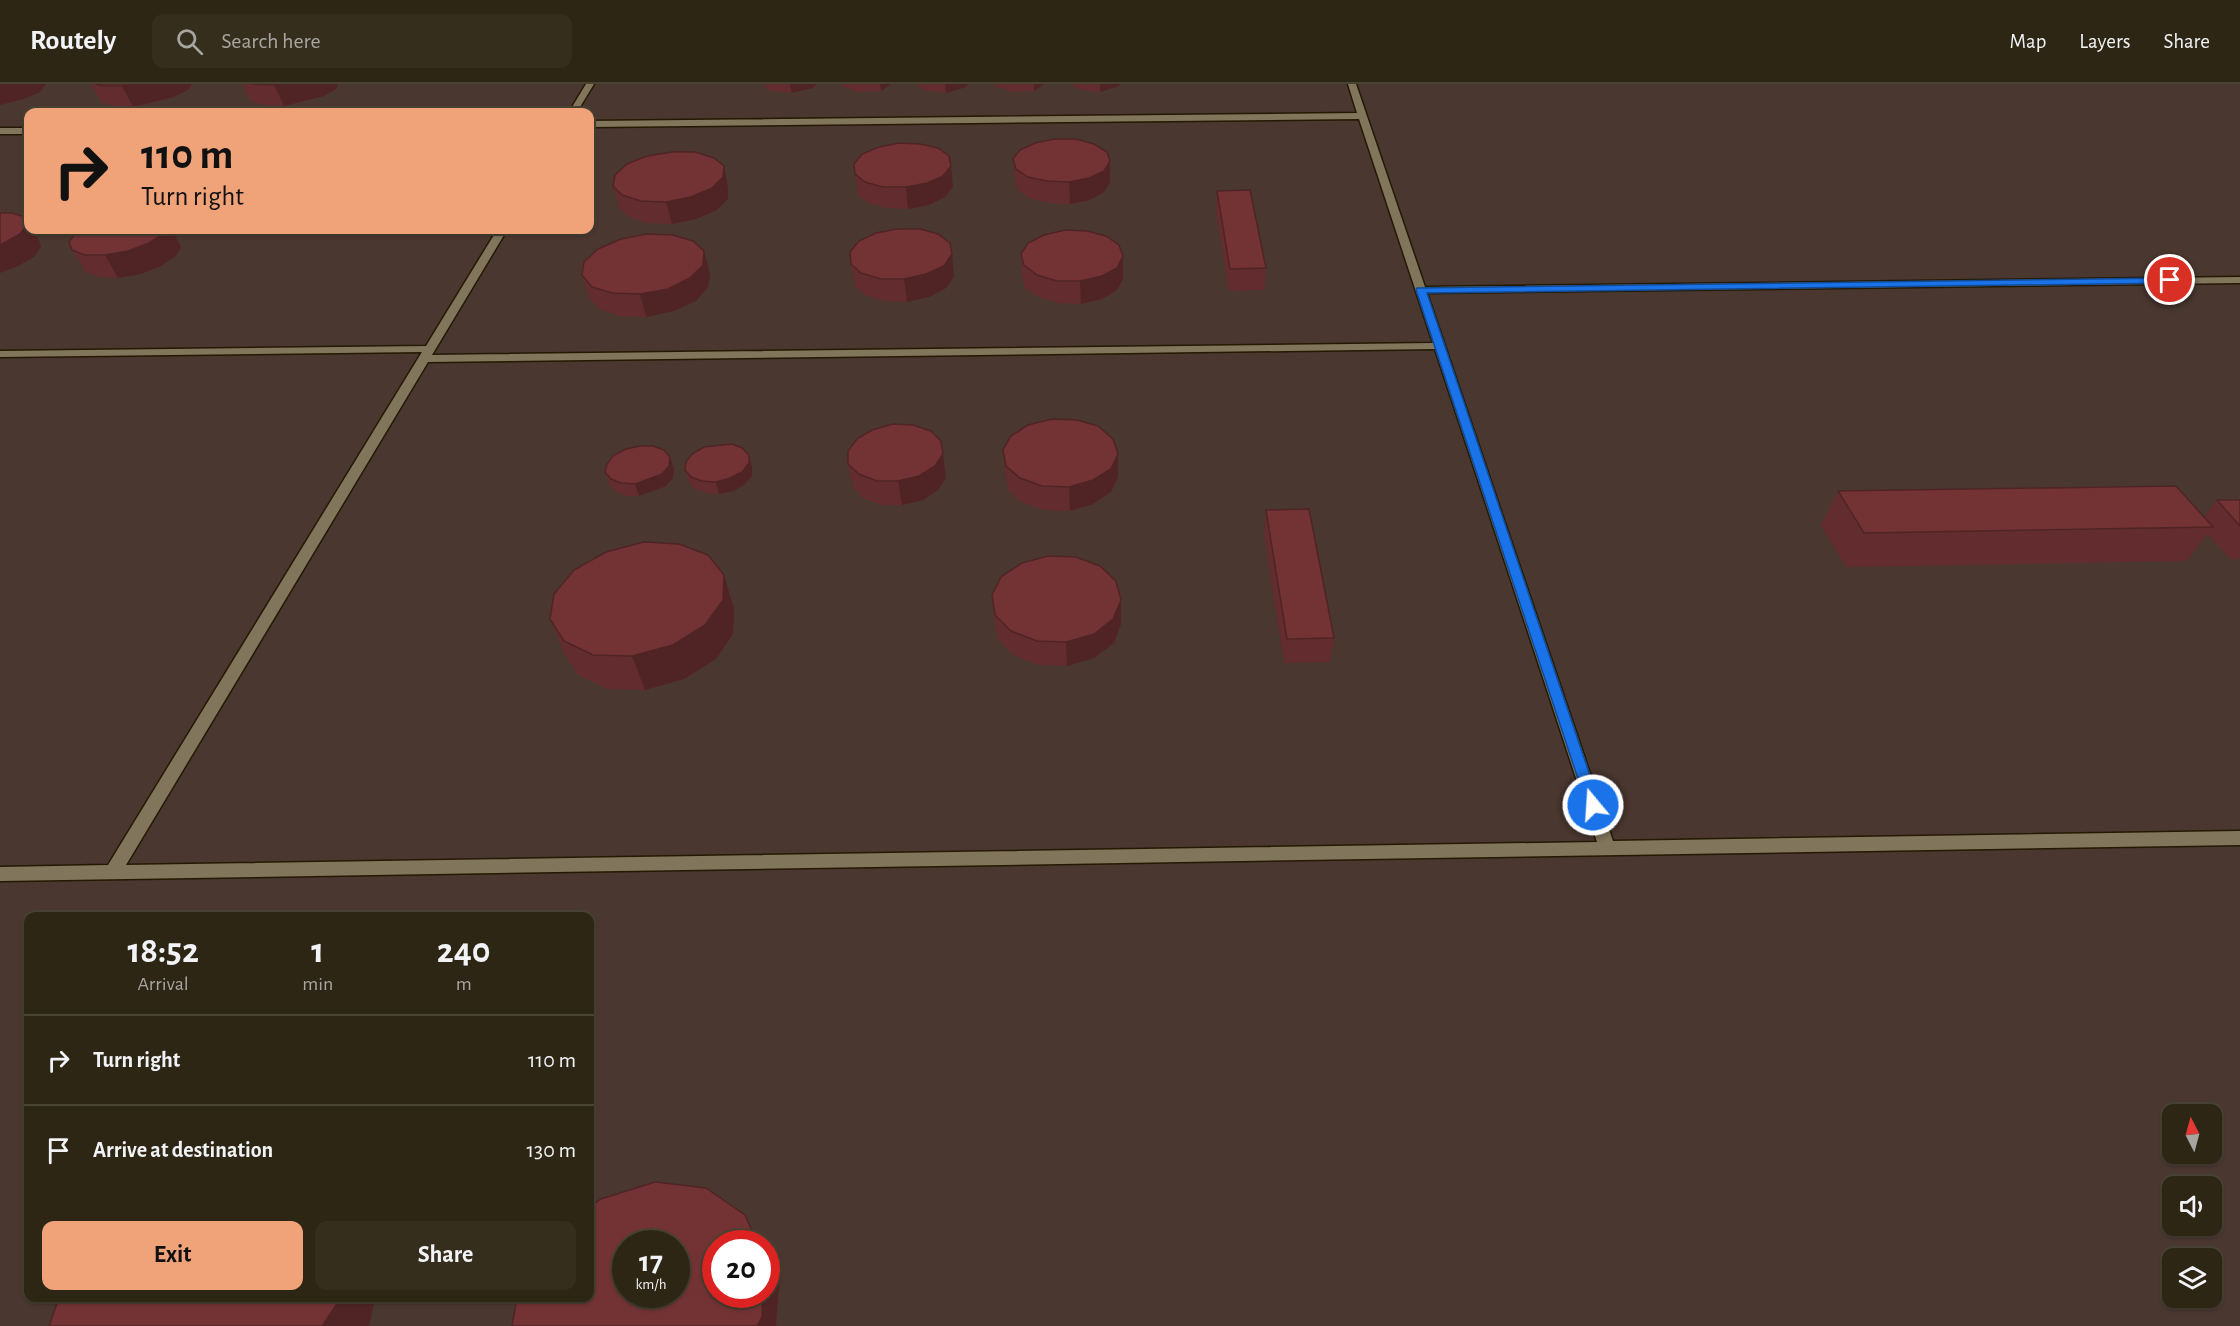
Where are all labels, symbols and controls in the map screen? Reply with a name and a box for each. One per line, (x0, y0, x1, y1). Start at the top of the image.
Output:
search box (152, 14, 572, 68)
icon: search (173, 25, 206, 58)
text: Routely (30, 27, 116, 55)
text: Search here (221, 30, 321, 52)
text: Map (2010, 31, 2046, 52)
text: Layers (2079, 31, 2130, 52)
text: Share (2163, 31, 2210, 52)
icon: right (42, 132, 120, 210)
text: 110 m (141, 134, 233, 176)
text: Turn right (141, 183, 244, 210)
pin (2144, 254, 2195, 305)
icon: arrive (2153, 263, 2186, 296)
position arrow (1561, 773, 1625, 837)
text: 18:52 (127, 933, 199, 969)
text: 1 (311, 933, 324, 969)
text: 240 (437, 933, 491, 969)
text: Arrival (137, 974, 189, 994)
text: min (302, 974, 333, 994)
text: m (456, 974, 472, 994)
icon: right (42, 1044, 75, 1077)
text: Turn right (93, 1049, 180, 1071)
text: 110 m (528, 1049, 576, 1071)
north arrow (2162, 1104, 2222, 1164)
map controls (2162, 1104, 2222, 1308)
icon: arrive (42, 1134, 75, 1167)
text: Arrive at destination (93, 1139, 273, 1161)
text: 130 m (527, 1139, 576, 1161)
button: sound (2162, 1176, 2222, 1236)
button: Exit (42, 1221, 303, 1290)
button: Share (315, 1221, 576, 1290)
speed limit sign: 20 (702, 1230, 780, 1308)
text: 17 (639, 1247, 663, 1277)
button: layers (2162, 1248, 2222, 1308)
text: km/h (636, 1277, 666, 1292)

